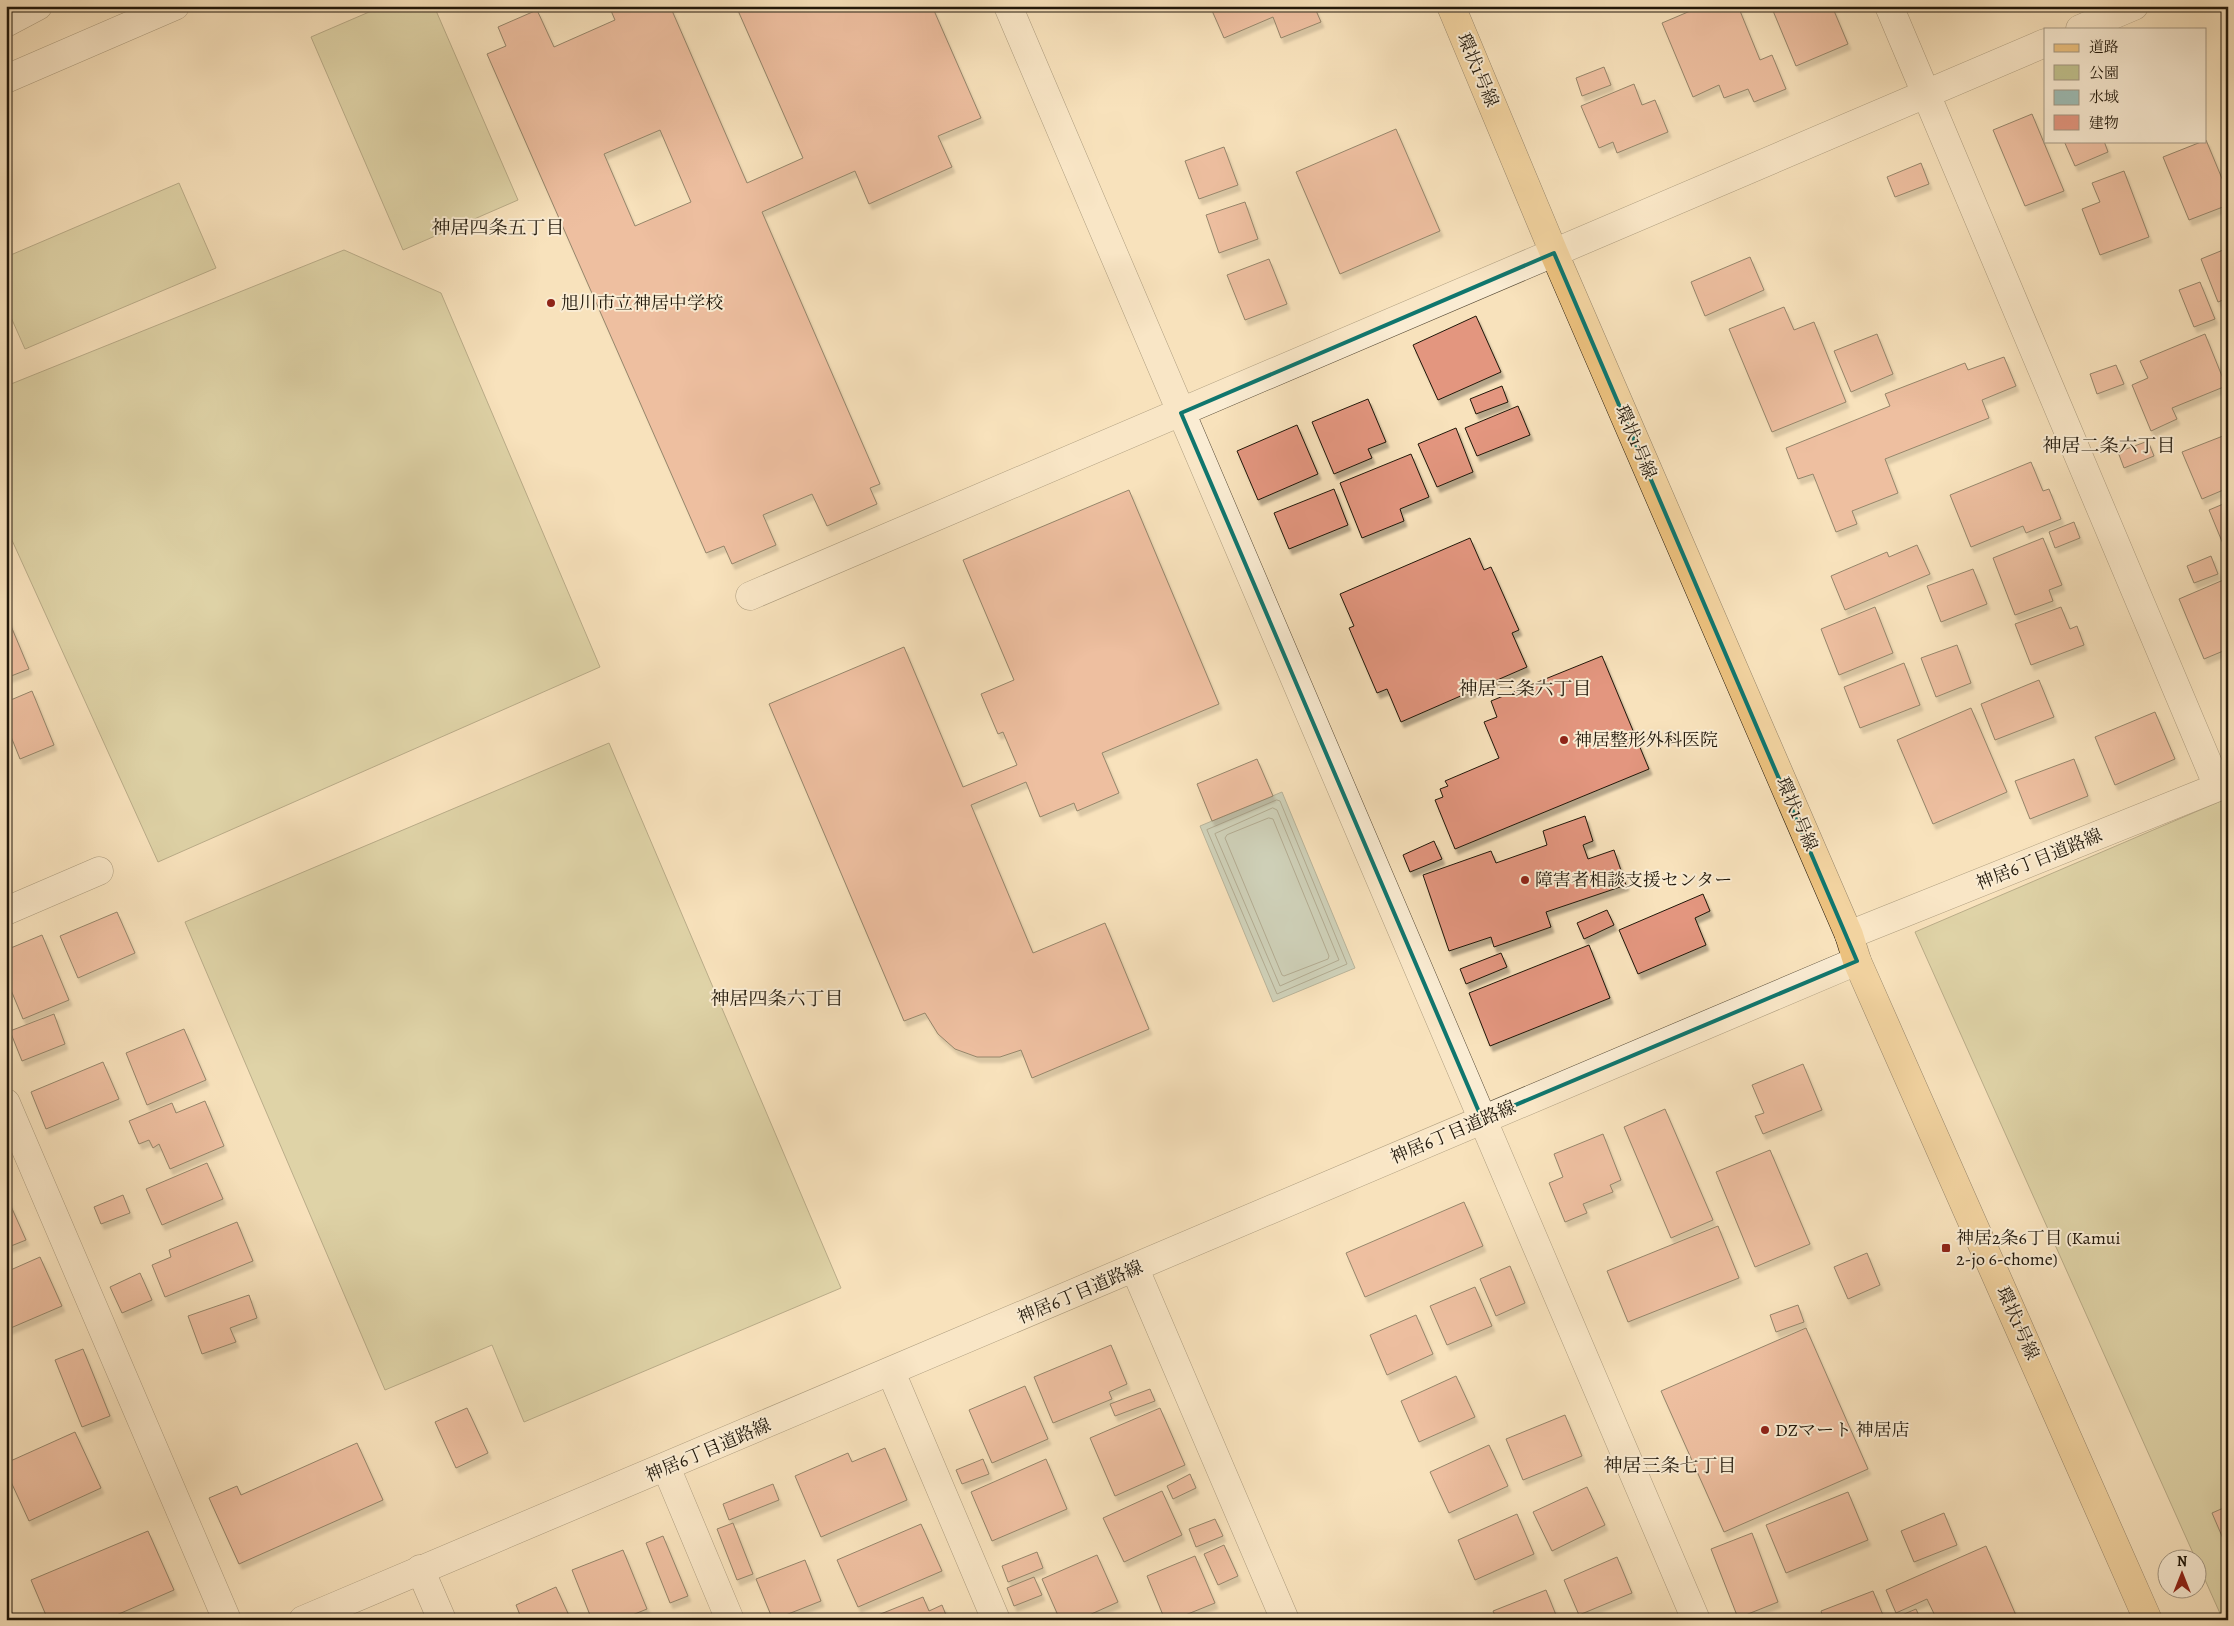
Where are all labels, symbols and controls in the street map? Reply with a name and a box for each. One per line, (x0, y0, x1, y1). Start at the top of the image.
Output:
legend (2044, 28, 2206, 142)
street label: 環状1号線 (1452, 29, 1504, 111)
text: 道路 (2089, 37, 2119, 57)
text: 公園 (2089, 63, 2119, 83)
text: 水域 (2089, 87, 2119, 107)
text: 建物 (2089, 113, 2119, 133)
district label: 神居四条五丁目 (431, 215, 565, 241)
place label: 旭川市立神居中学校 (561, 291, 723, 315)
marker: 旭川市立神居中学校 (545, 297, 557, 309)
street label: 環状1号線 (1610, 401, 1662, 483)
district label: 神居二条六丁目 (2042, 433, 2176, 459)
district label: 神居三条六丁目 (1458, 676, 1592, 702)
place label: 神居整形外科医院 (1574, 728, 1718, 752)
marker: 神居整形外科医院 (1558, 734, 1570, 746)
street label: 環状1号線 (1771, 773, 1823, 855)
street label: 神居6丁目道路線 (1972, 823, 2106, 895)
place label: 障害者相談支援センター (1535, 868, 1732, 892)
marker: 障害者相談支援センター (1519, 874, 1531, 886)
district label: 神居四条六丁目 (710, 986, 844, 1012)
street label: 神居6丁目道路線 (1386, 1095, 1520, 1169)
place label: 神居2条6丁目 (Kamui 2-jo 6-chome) (1956, 1226, 2121, 1271)
marker: 神居2条6丁目 (Kamui 2-jo 6-chome) (1940, 1242, 1952, 1254)
street label: 神居6丁目道路線 (1013, 1255, 1147, 1329)
street label: 環状1号線 (1991, 1282, 2045, 1364)
street label: 神居6丁目道路線 (641, 1413, 775, 1487)
place label: DZマート 神居店 (1775, 1418, 1909, 1442)
marker: DZマート 神居店 (1759, 1424, 1771, 1436)
district label: 神居三条七丁目 (1603, 1453, 1737, 1479)
north arrow (2156, 1548, 2206, 1598)
text: N (2177, 1552, 2187, 1571)

